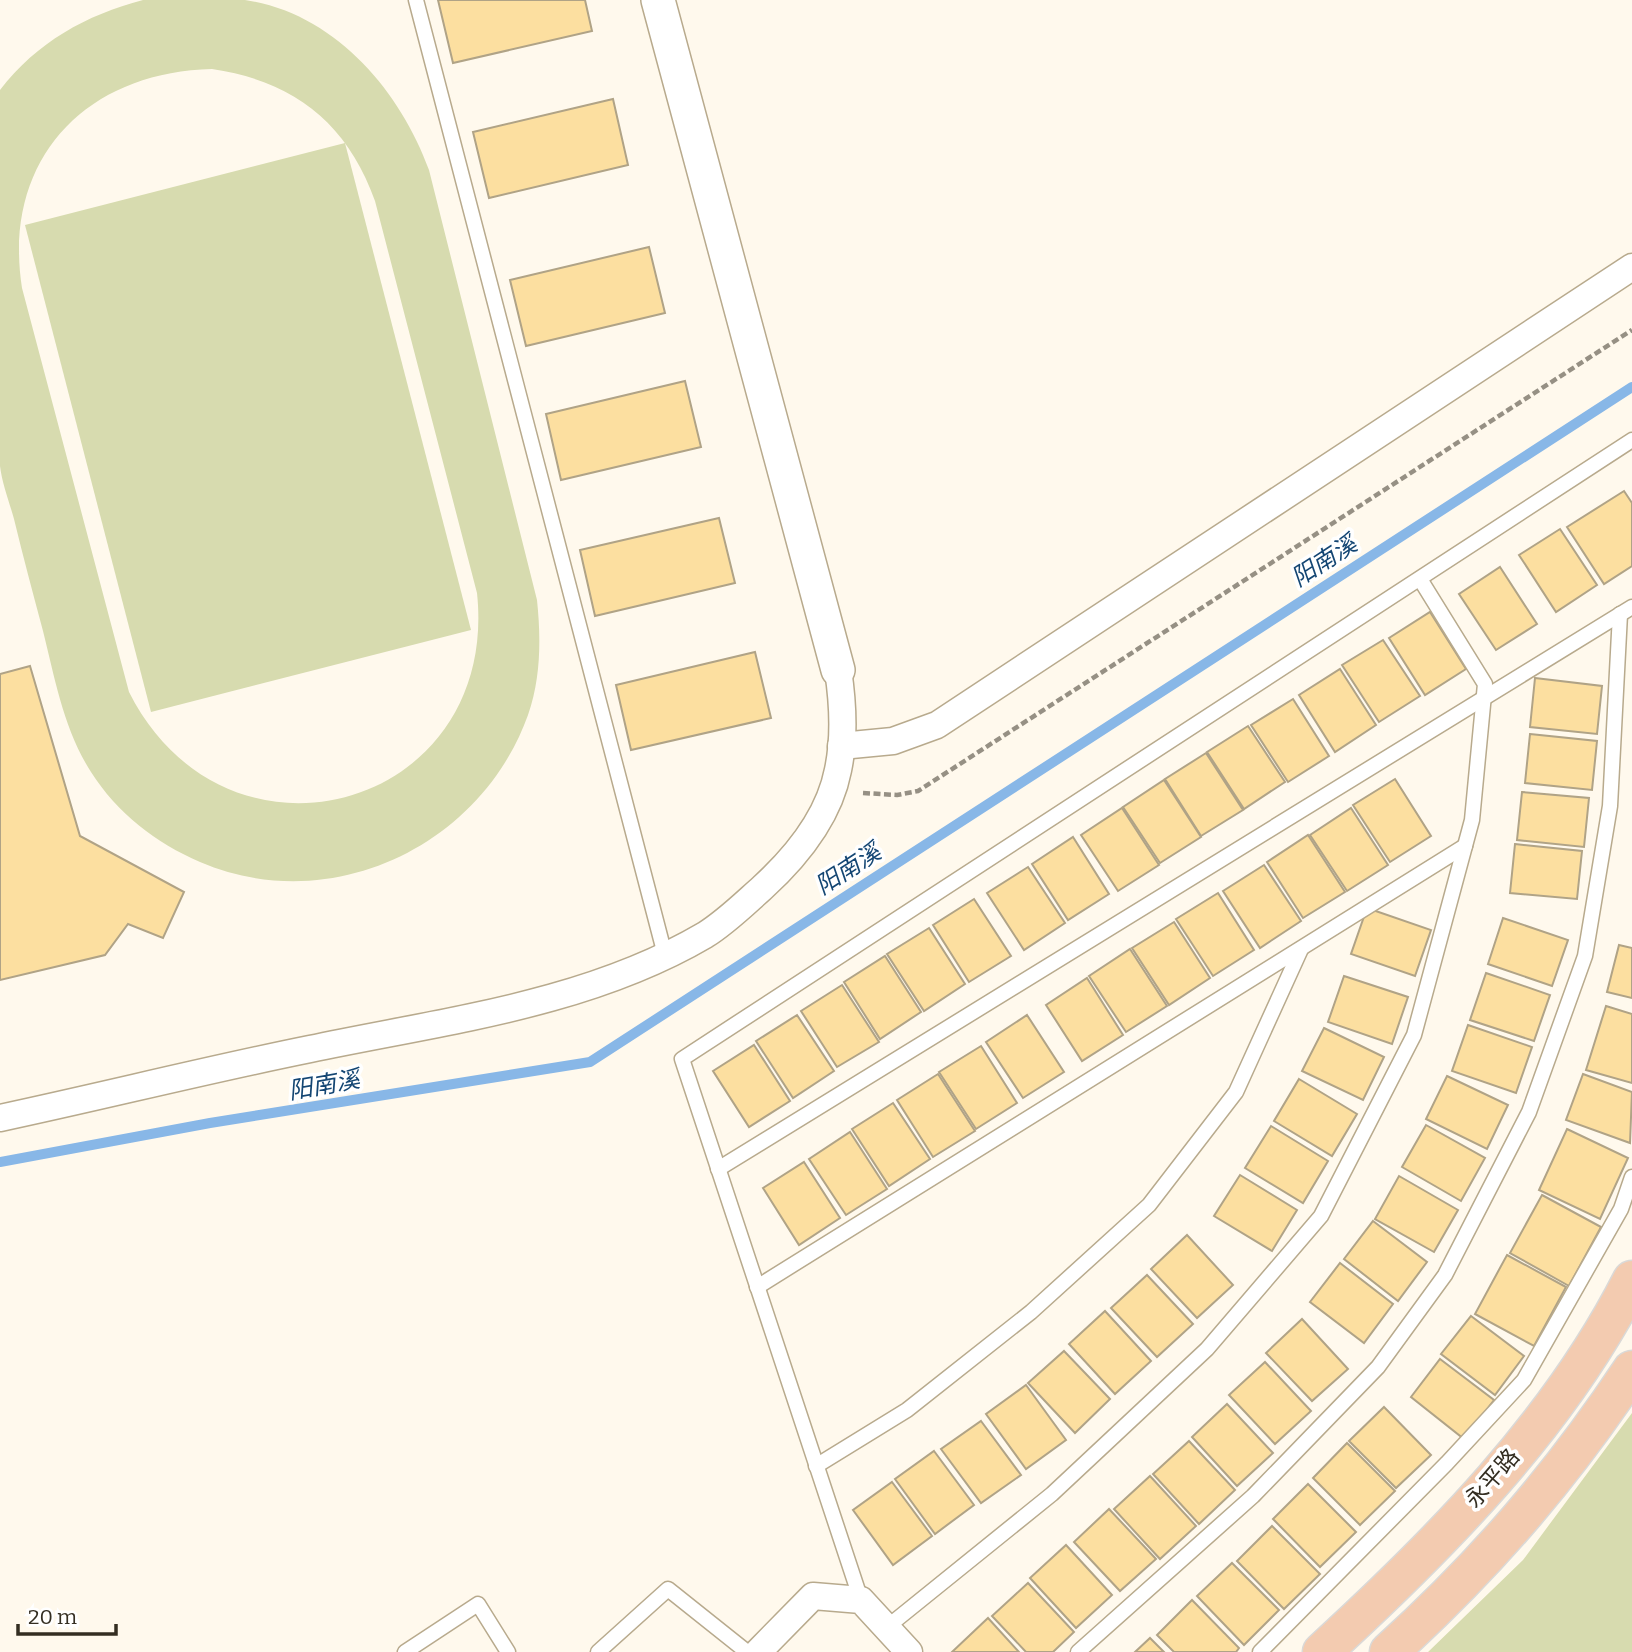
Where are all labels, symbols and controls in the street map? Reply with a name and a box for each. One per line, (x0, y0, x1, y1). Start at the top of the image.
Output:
water label: 阳南溪 (1286, 528, 1364, 592)
water label: 阳南溪 (810, 836, 888, 900)
water label: 阳南溪 (286, 1064, 365, 1105)
street label: 永平路 (1459, 1443, 1525, 1513)
scale bar (18, 1592, 116, 1636)
text: 20 m (28, 1604, 77, 1630)

